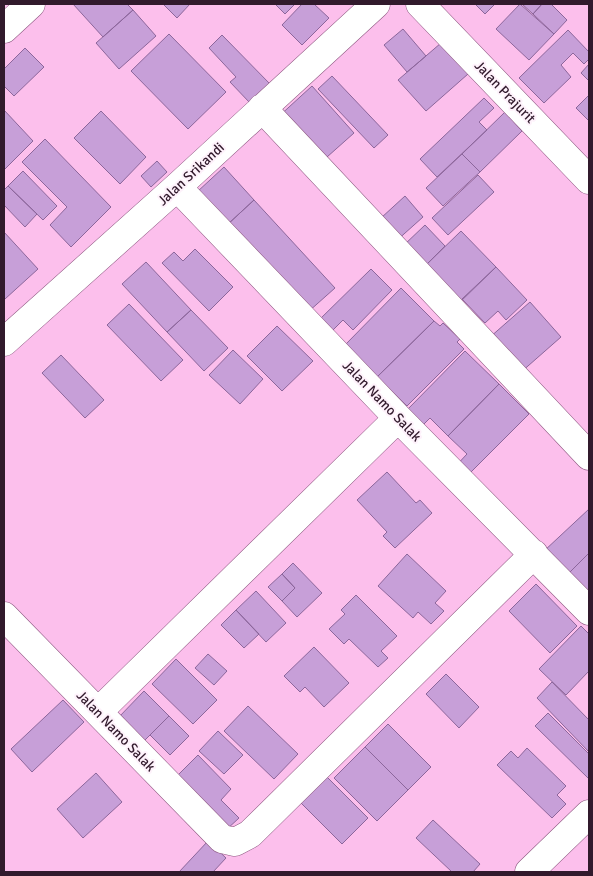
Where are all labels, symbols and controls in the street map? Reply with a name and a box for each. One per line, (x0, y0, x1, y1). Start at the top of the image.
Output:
street label: Jalan Prajurit (471, 57, 539, 127)
street label: Jalan Srikandi (154, 139, 228, 209)
street label: Jalan Namo Salak (339, 357, 425, 445)
street label: Jalan Namo Salak (73, 687, 159, 775)

